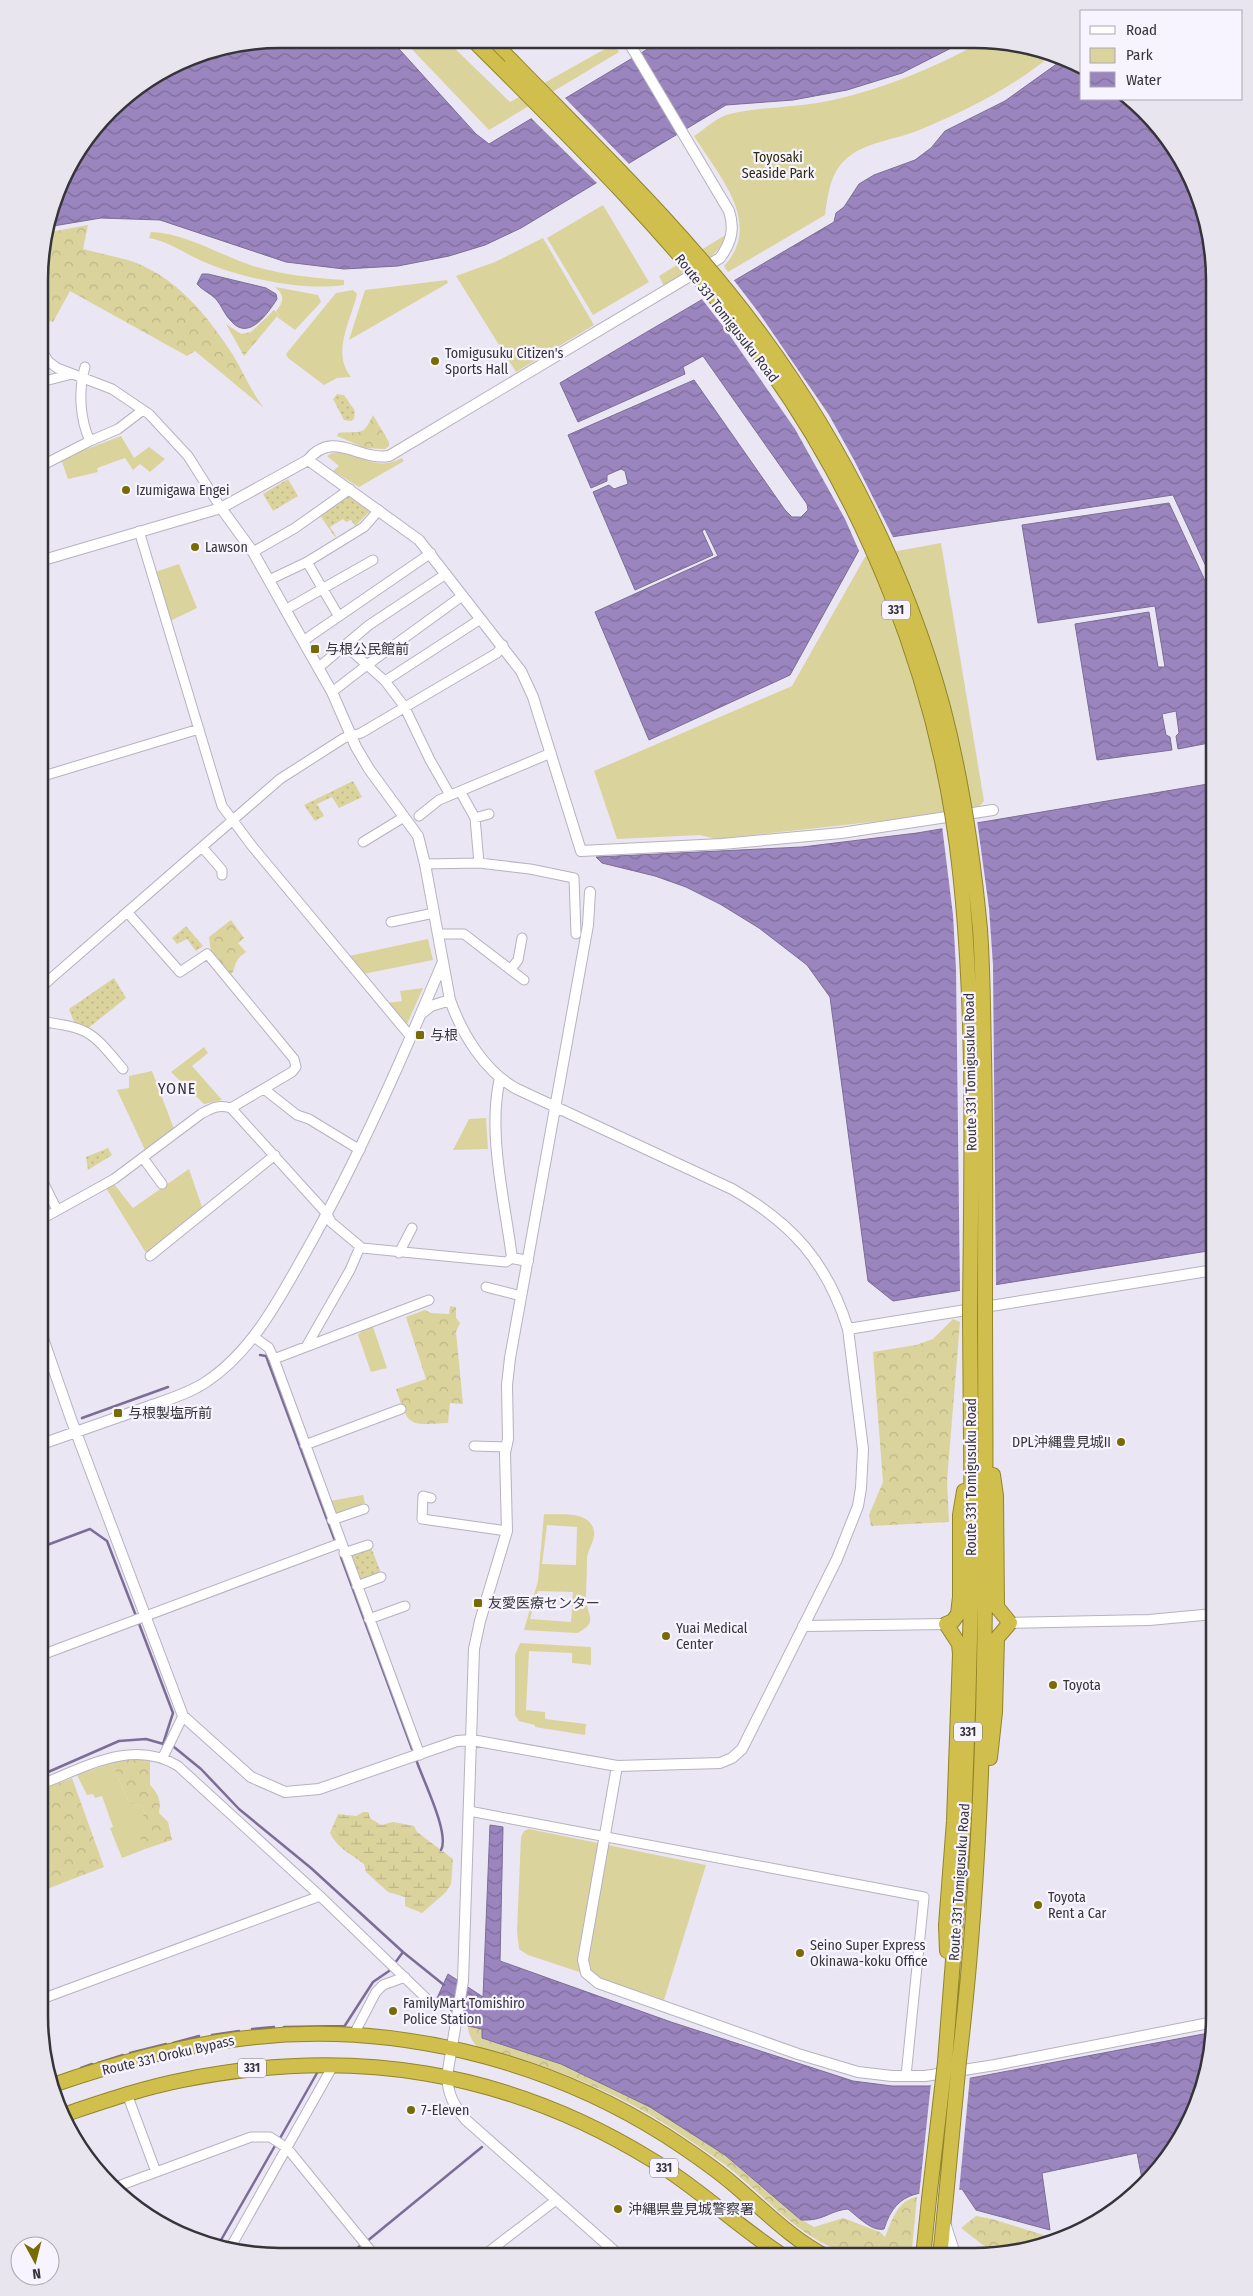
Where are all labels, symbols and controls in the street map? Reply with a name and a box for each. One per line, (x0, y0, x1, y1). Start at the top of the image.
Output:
legend (1080, 10, 1243, 100)
text: Road (1126, 21, 1157, 39)
text: Park (1126, 46, 1153, 64)
text: Water (1126, 71, 1162, 89)
park label: Toyosaki Seaside Park (742, 149, 815, 182)
street label: Route 331 Tomigusuku Road (671, 251, 782, 386)
place label: Tomigusuku Citizen's Sports Hall (445, 345, 563, 378)
marker: Tomigusuku Citizen's Sports Hall (429, 355, 441, 367)
place label: Izumigawa Engei (136, 482, 230, 499)
marker: Izumigawa Engei (120, 484, 132, 496)
place label: Lawson (205, 539, 248, 556)
marker: Lawson (189, 541, 201, 553)
road number: 331 (882, 600, 910, 620)
place label: 与根公民館前 (325, 641, 409, 658)
marker: 与根公民館前 (309, 643, 321, 655)
street label: Route 331 Tomigusuku Road (961, 993, 980, 1151)
place label: 与根 (430, 1027, 458, 1044)
marker: 与根 (414, 1029, 426, 1041)
district label: YONE (158, 1079, 196, 1098)
street label: Route 331 Tomigusuku Road (963, 1398, 980, 1556)
place label: 与根製塩所前 (128, 1405, 212, 1422)
marker: 与根製塩所前 (112, 1407, 124, 1419)
place label: DPL沖縄豊見城II (1012, 1434, 1111, 1451)
marker: DPL沖縄豊見城II (1115, 1436, 1127, 1448)
place label: 友愛医療センター (488, 1595, 600, 1612)
marker: 友愛医療センター (472, 1597, 484, 1609)
place label: Yuai Medical Center (676, 1620, 748, 1653)
marker: Yuai Medical Center (660, 1630, 672, 1642)
place label: Toyota (1063, 1677, 1101, 1694)
marker: Toyota (1047, 1679, 1059, 1691)
road number: 331 (954, 1722, 982, 1741)
street label: Route 331 Tomigusuku Road (946, 1803, 973, 1962)
place label: Toyota Rent a Car (1048, 1889, 1107, 1922)
marker: Toyota Rent a Car (1032, 1899, 1044, 1911)
place label: Seino Super Express Okinawa-koku Office (810, 1937, 928, 1970)
marker: Seino Super Express Okinawa-koku Office (794, 1947, 806, 1959)
place label: FamilyMart Tomishiro Police Station (403, 1995, 525, 2028)
marker: FamilyMart Tomishiro Police Station (387, 2005, 399, 2017)
street label: Route 331 Oroku Bypass (100, 2032, 236, 2079)
road number: 331 (238, 2058, 266, 2078)
place label: 7-Eleven (421, 2102, 469, 2119)
marker: 7-Eleven (405, 2104, 417, 2116)
road number: 331 (650, 2158, 678, 2178)
place label: 沖縄県豊見城警察署 (628, 2201, 754, 2218)
marker: 沖縄県豊見城警察署 (612, 2203, 624, 2215)
north arrow (10, 2236, 60, 2286)
text: N (31, 2264, 42, 2282)

